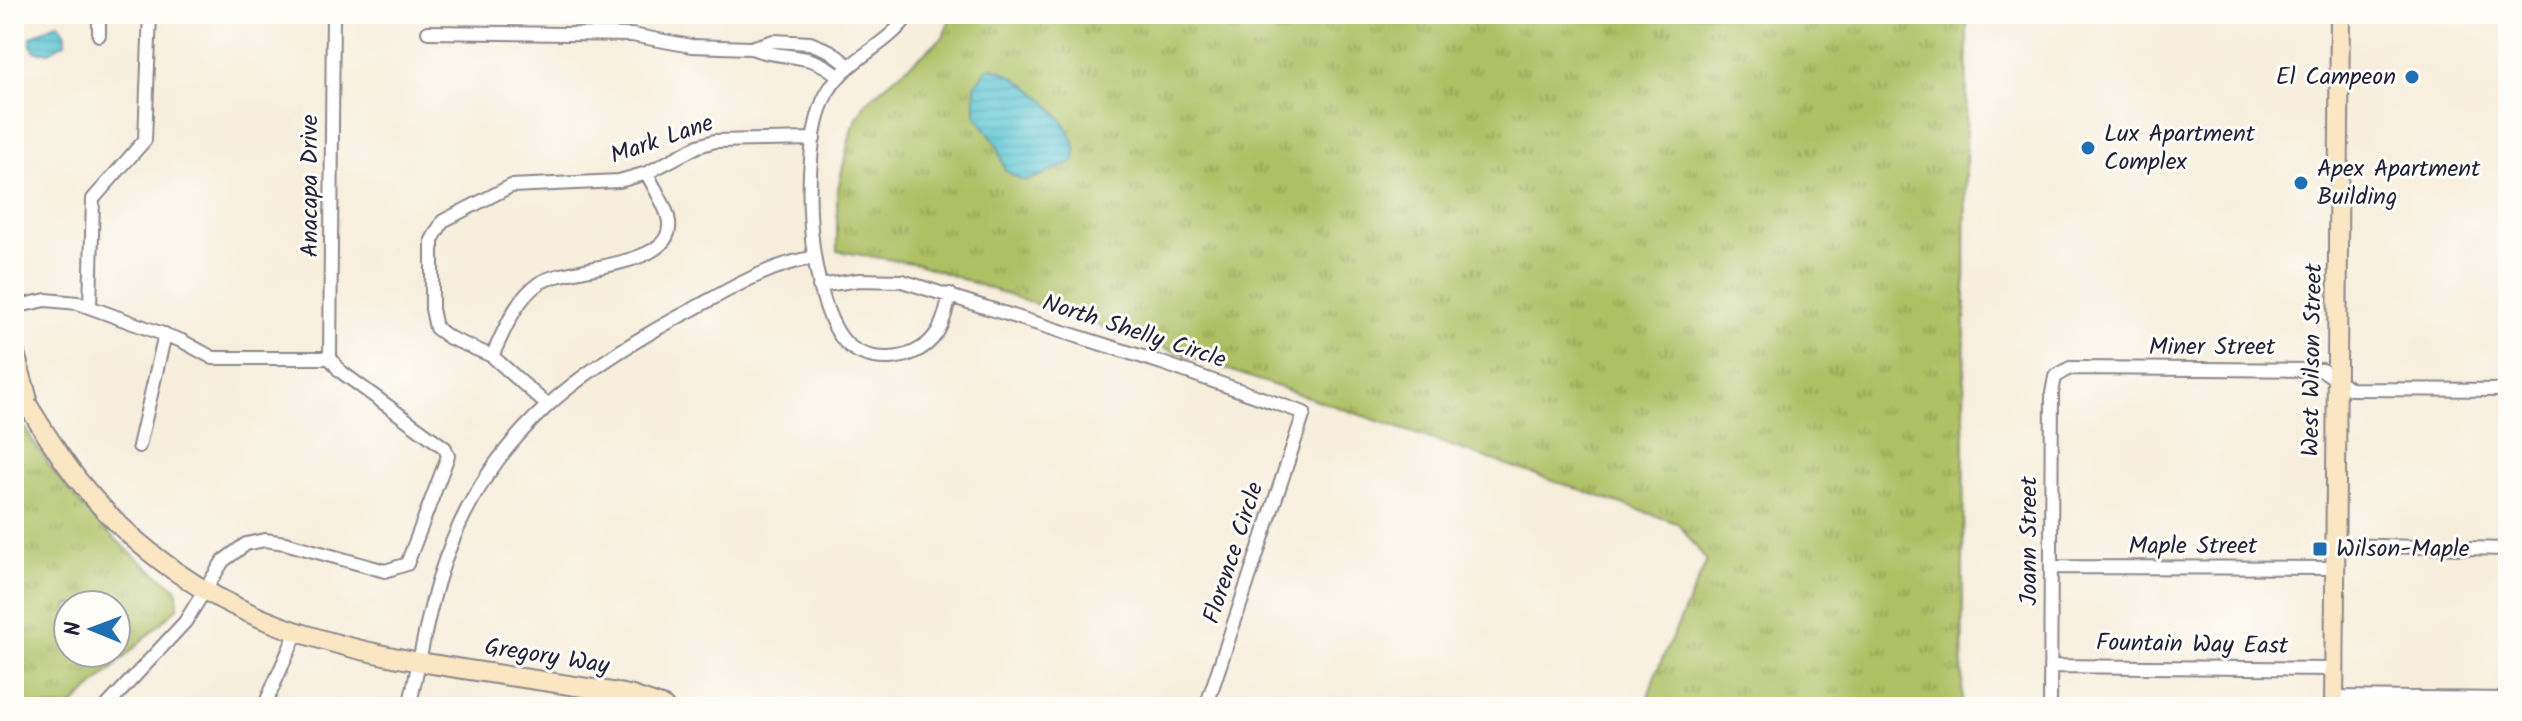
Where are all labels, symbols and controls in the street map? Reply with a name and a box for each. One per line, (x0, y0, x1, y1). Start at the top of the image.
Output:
place label: El Campeon (2276, 58, 2396, 97)
marker: El Campeon (2403, 68, 2421, 86)
street label: Mark Lane (605, 104, 719, 176)
street label: Anacapa Drive (291, 114, 330, 258)
place label: Lux Apartment Complex (2104, 115, 2256, 182)
marker: Lux Apartment Complex (2079, 139, 2097, 157)
place label: Apex Apartment Building (2317, 150, 2481, 217)
marker: Apex Apartment Building (2292, 174, 2310, 192)
street label: West Wilson Street (2292, 262, 2334, 457)
street label: North Shelly Circle (1037, 284, 1231, 380)
street label: Miner Street (2149, 328, 2276, 367)
street label: Joann Street (2010, 476, 2049, 606)
street label: Florence Circle (1193, 477, 1275, 629)
street label: Maple Street (2129, 527, 2258, 566)
place label: Wilson-Maple (2336, 530, 2470, 569)
marker: Wilson-Maple (2311, 540, 2329, 558)
north arrow (52, 589, 132, 669)
text: N (57, 621, 92, 636)
street label: Fountain Way East (2096, 624, 2289, 666)
street label: Gregory Way (482, 628, 613, 686)

